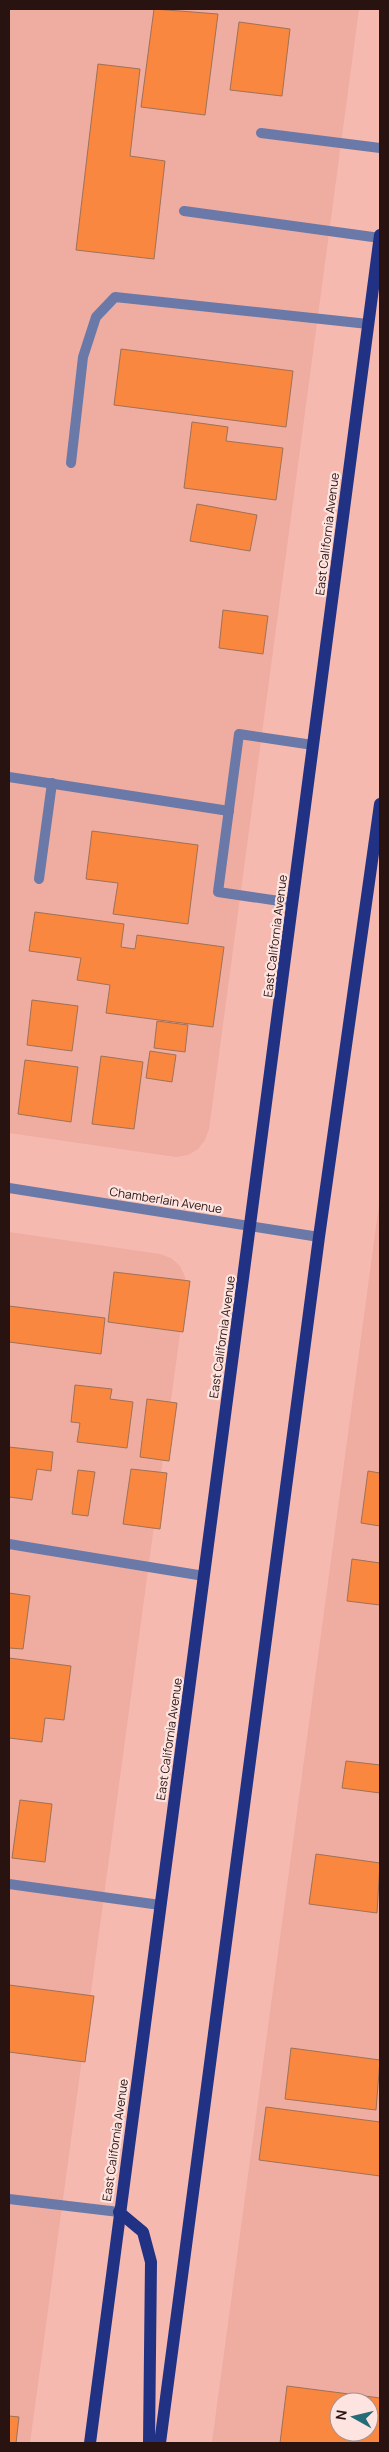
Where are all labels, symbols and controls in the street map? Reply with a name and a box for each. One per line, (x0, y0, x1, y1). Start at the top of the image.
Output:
street label: East California Avenue (311, 472, 343, 596)
street label: East California Avenue (259, 874, 291, 998)
street label: Chamberlain Avenue (108, 1183, 224, 1217)
street label: East California Avenue (205, 1275, 239, 1399)
street label: East California Avenue (152, 1677, 186, 1801)
street label: East California Avenue (98, 2078, 132, 2202)
north arrow (329, 2392, 379, 2442)
text: N (331, 2409, 351, 2421)

